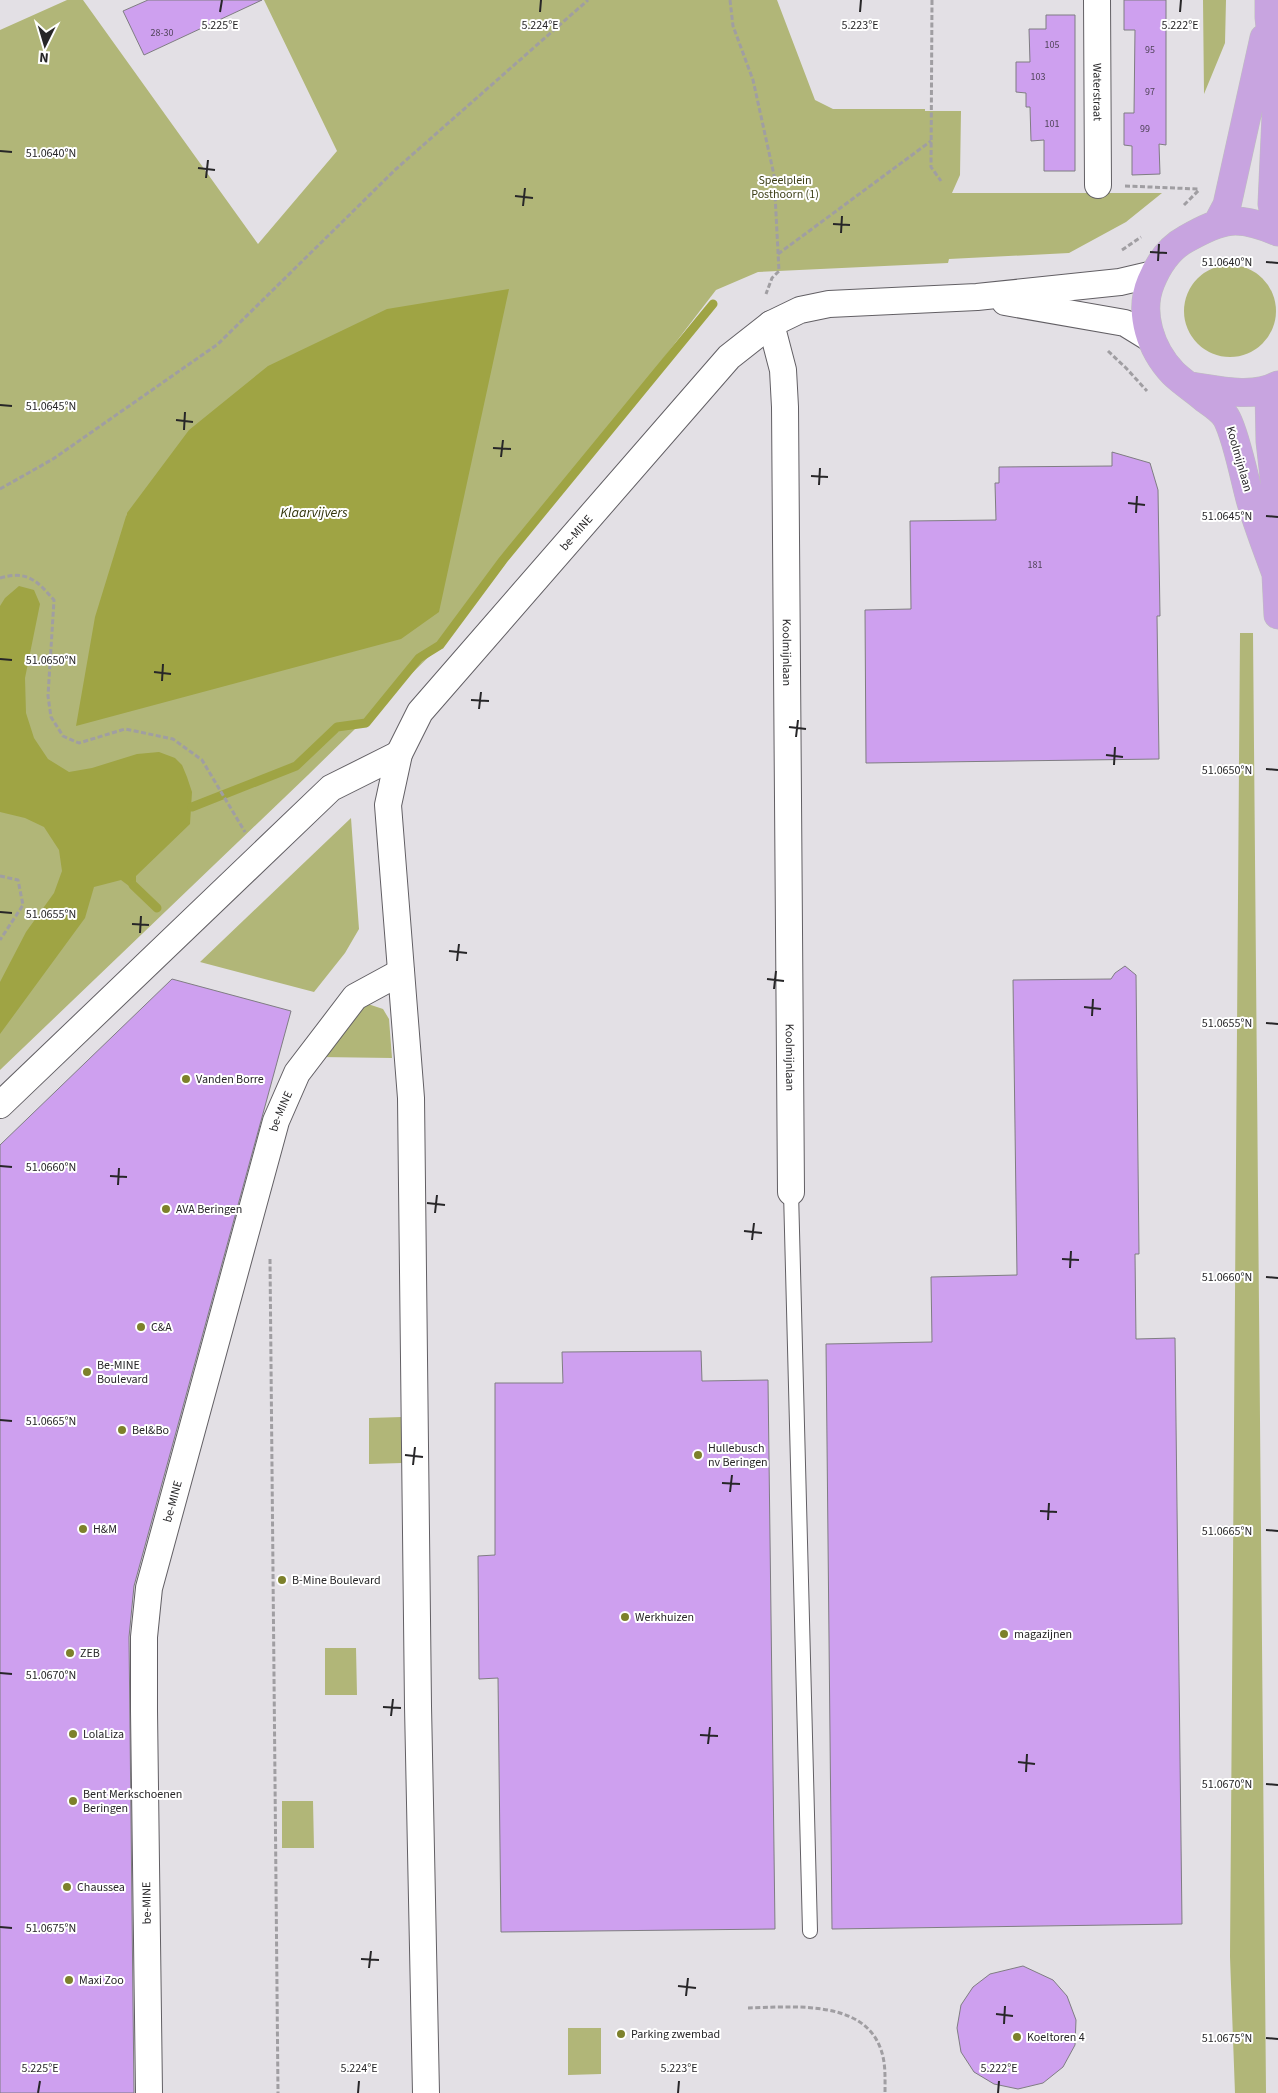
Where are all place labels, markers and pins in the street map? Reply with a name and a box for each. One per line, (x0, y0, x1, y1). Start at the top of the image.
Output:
place label: Vanden Borre (196, 1071, 264, 1088)
marker: Vanden Borre (180, 1073, 192, 1085)
place label: AVA Beringen (176, 1201, 242, 1218)
marker: AVA Beringen (160, 1203, 172, 1215)
place label: C&A (151, 1319, 172, 1336)
marker: C&A (135, 1321, 147, 1333)
place label: Be-MINE Boulevard (97, 1357, 148, 1388)
marker: Be-MINE Boulevard (81, 1366, 93, 1378)
place label: Bel&Bo (132, 1422, 169, 1439)
marker: Bel&Bo (116, 1424, 128, 1436)
place label: Hullebusch nv Beringen (708, 1440, 768, 1471)
marker: Hullebusch nv Beringen (692, 1449, 704, 1461)
place label: H&M (93, 1521, 117, 1538)
marker: H&M (77, 1523, 89, 1535)
place label: B-Mine Boulevard (292, 1572, 381, 1589)
marker: B-Mine Boulevard (276, 1574, 288, 1586)
place label: Werkhuizen (635, 1609, 694, 1626)
marker: Werkhuizen (619, 1611, 631, 1623)
place label: magazijnen (1014, 1626, 1072, 1643)
marker: magazijnen (998, 1628, 1010, 1640)
place label: ZEB (80, 1645, 100, 1662)
marker: ZEB (64, 1647, 76, 1659)
place label: LolaLiza (83, 1726, 124, 1743)
marker: LolaLiza (67, 1728, 79, 1740)
place label: Bent Merkschoenen Beringen (83, 1786, 182, 1817)
marker: Bent Merkschoenen Beringen (67, 1795, 79, 1807)
place label: Chaussea (77, 1879, 125, 1896)
marker: Chaussea (61, 1881, 73, 1893)
place label: Maxi Zoo (79, 1972, 124, 1989)
marker: Maxi Zoo (63, 1974, 75, 1986)
place label: Parking zwembad (631, 2026, 720, 2043)
marker: Parking zwembad (615, 2028, 627, 2040)
place label: Koeltoren 4 (1027, 2029, 1085, 2046)
marker: Koeltoren 4 (1011, 2031, 1023, 2043)

